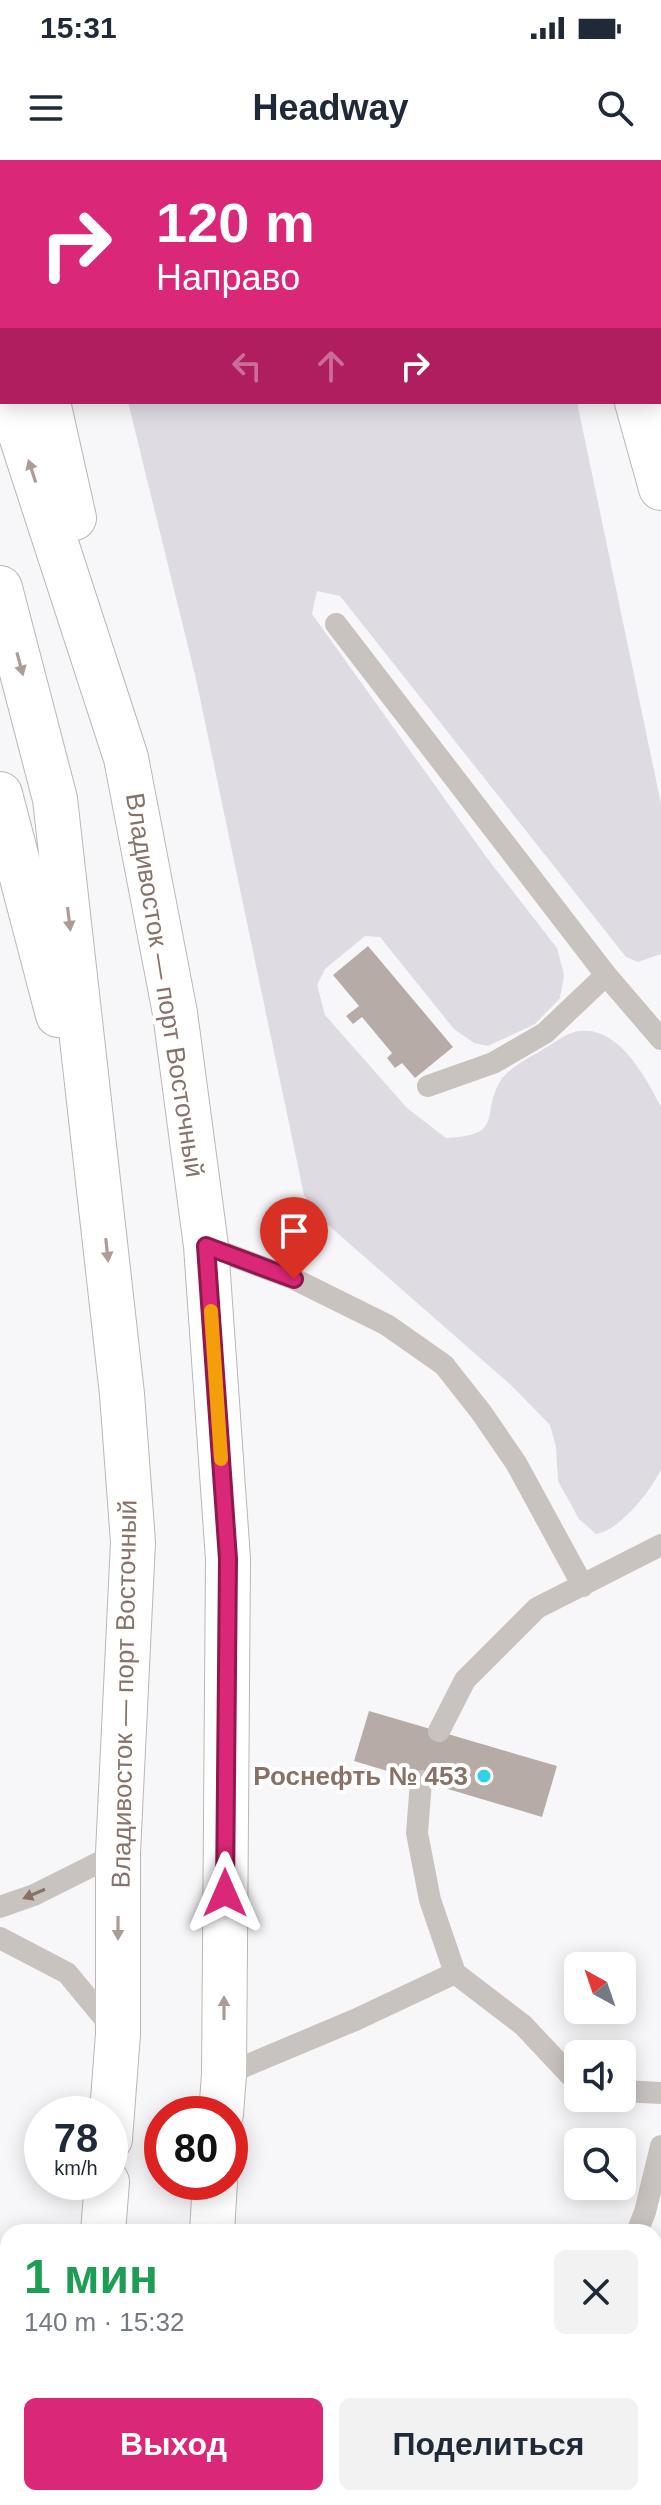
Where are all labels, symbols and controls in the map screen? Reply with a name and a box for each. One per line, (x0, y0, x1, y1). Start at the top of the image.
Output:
text: 15:31 (40, 11, 117, 44)
icon: menu (24, 86, 68, 130)
icon: search (593, 86, 637, 130)
text: Headway (252, 87, 409, 128)
text: 120 m (156, 191, 315, 254)
icon: right (24, 192, 128, 296)
text: Направо (156, 257, 300, 298)
icon: left (225, 344, 269, 388)
icon: ahead (309, 344, 353, 388)
icon: right (393, 344, 437, 388)
one-way arrow (26, 459, 38, 483)
one-way arrow (14, 651, 26, 676)
street label: Владивосток — порт Восточный (120, 791, 210, 1179)
one-way arrow (63, 906, 76, 931)
pin (260, 1197, 328, 1279)
icon: arrive (272, 1209, 316, 1253)
one-way arrow (100, 1238, 113, 1263)
street label: Владивосток — порт Восточный (106, 1500, 142, 1888)
place label: Роснефть № 453 (253, 1761, 468, 1791)
marker: Роснефть № 453 (475, 1767, 493, 1785)
position arrow (183, 1851, 267, 1935)
one-way arrow (23, 1887, 46, 1900)
one-way arrow (112, 1916, 124, 1941)
north arrow (564, 1952, 636, 2024)
map controls (564, 1952, 636, 2200)
one-way arrow (218, 1995, 230, 2020)
button: sound (564, 2040, 636, 2112)
speed limit sign: 80 (144, 2096, 248, 2200)
text: 78 (54, 2116, 98, 2160)
button: search (564, 2128, 636, 2200)
text: km/h (54, 2157, 98, 2179)
text: 1 мин (24, 2250, 158, 2303)
button: close (554, 2250, 638, 2334)
text: 140 m · 15:32 (24, 2307, 184, 2337)
button: Выход (24, 2398, 323, 2490)
button: Поделиться (339, 2398, 638, 2490)

